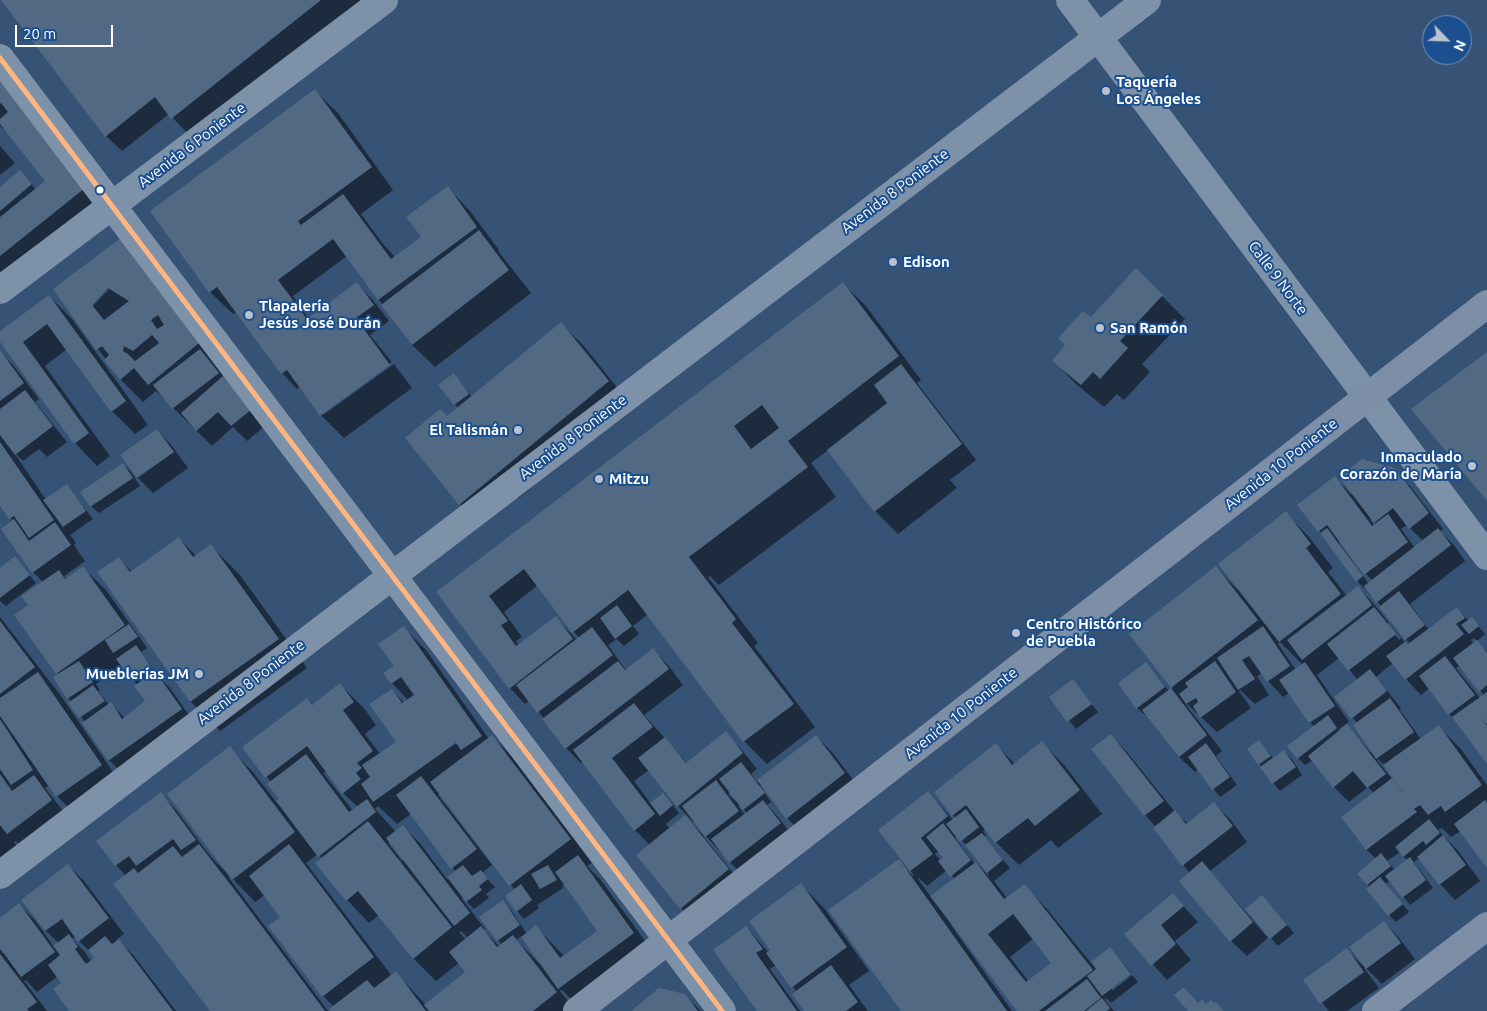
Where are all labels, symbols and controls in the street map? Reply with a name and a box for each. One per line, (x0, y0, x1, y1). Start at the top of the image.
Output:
scale bar (18, 15, 115, 47)
north arrow (1422, 15, 1472, 65)
text: 20 m (23, 25, 56, 42)
text: N (1450, 38, 1469, 54)
place label: Taquería Los Ángeles (1116, 73, 1201, 108)
marker: Taquería Los Ángeles (1100, 85, 1112, 97)
street label: Avenida 6 Poniente (135, 99, 249, 191)
street label: Avenida 8 Poniente (838, 145, 952, 237)
unlabelled marker (95, 185, 105, 195)
street label: Calle 9 Norte (1244, 238, 1312, 318)
place label: Edison (903, 253, 950, 271)
marker: Edison (887, 256, 899, 268)
place label: Tlapalería Jesús José Durán (259, 297, 381, 332)
marker: Tlapalería Jesús José Durán (243, 309, 255, 321)
place label: San Ramón (1110, 319, 1188, 337)
marker: San Ramón (1094, 322, 1106, 334)
street label: Avenida 8 Poniente (516, 391, 630, 483)
street label: Avenida 10 Poniente (1221, 414, 1341, 514)
place label: El Talismán (429, 421, 508, 439)
marker: El Talismán (512, 424, 524, 436)
place label: Inmaculado Corazón de María (1340, 448, 1462, 483)
marker: Inmaculado Corazón de María (1466, 460, 1478, 472)
place label: Mitzu (609, 470, 649, 488)
marker: Mitzu (593, 473, 605, 485)
place label: Centro Histórico de Puebla (1026, 615, 1142, 650)
marker: Centro Histórico de Puebla (1010, 627, 1022, 639)
street label: Avenida 8 Poniente (194, 636, 308, 728)
street label: Avenida 10 Poniente (901, 663, 1021, 763)
place label: Mueblerías JM (86, 665, 189, 683)
marker: Mueblerías JM (193, 668, 205, 680)

